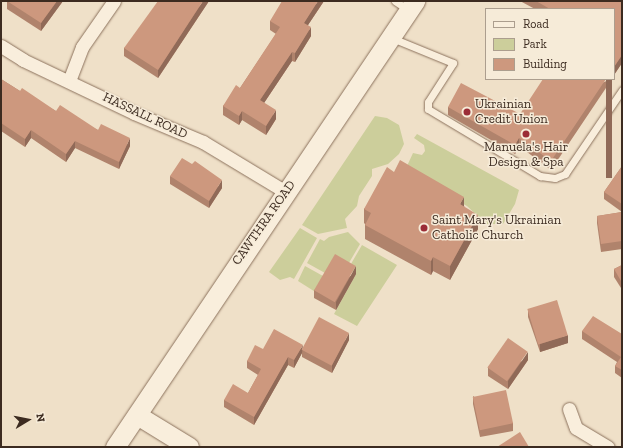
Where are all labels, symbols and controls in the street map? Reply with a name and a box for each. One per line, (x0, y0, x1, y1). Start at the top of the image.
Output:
legend (485, 8, 615, 80)
text: Road (523, 17, 549, 31)
text: Park (523, 37, 547, 51)
text: Building (523, 57, 567, 71)
street label: HASSALL ROAD (100, 89, 190, 143)
place label: Ukrainian Credit Union (475, 97, 548, 128)
marker: Ukrainian Credit Union (462, 107, 472, 117)
marker: Manuela's Hair Design & Spa (521, 129, 531, 139)
place label: Manuela's Hair Design & Spa (484, 140, 568, 171)
street label: CAWTHRA ROAD (229, 178, 299, 268)
place label: Saint Mary's Ukrainian Catholic Church (432, 213, 561, 244)
marker: Saint Mary's Ukrainian Catholic Church (419, 223, 429, 233)
north arrow (8, 400, 48, 440)
text: N (33, 413, 47, 423)

